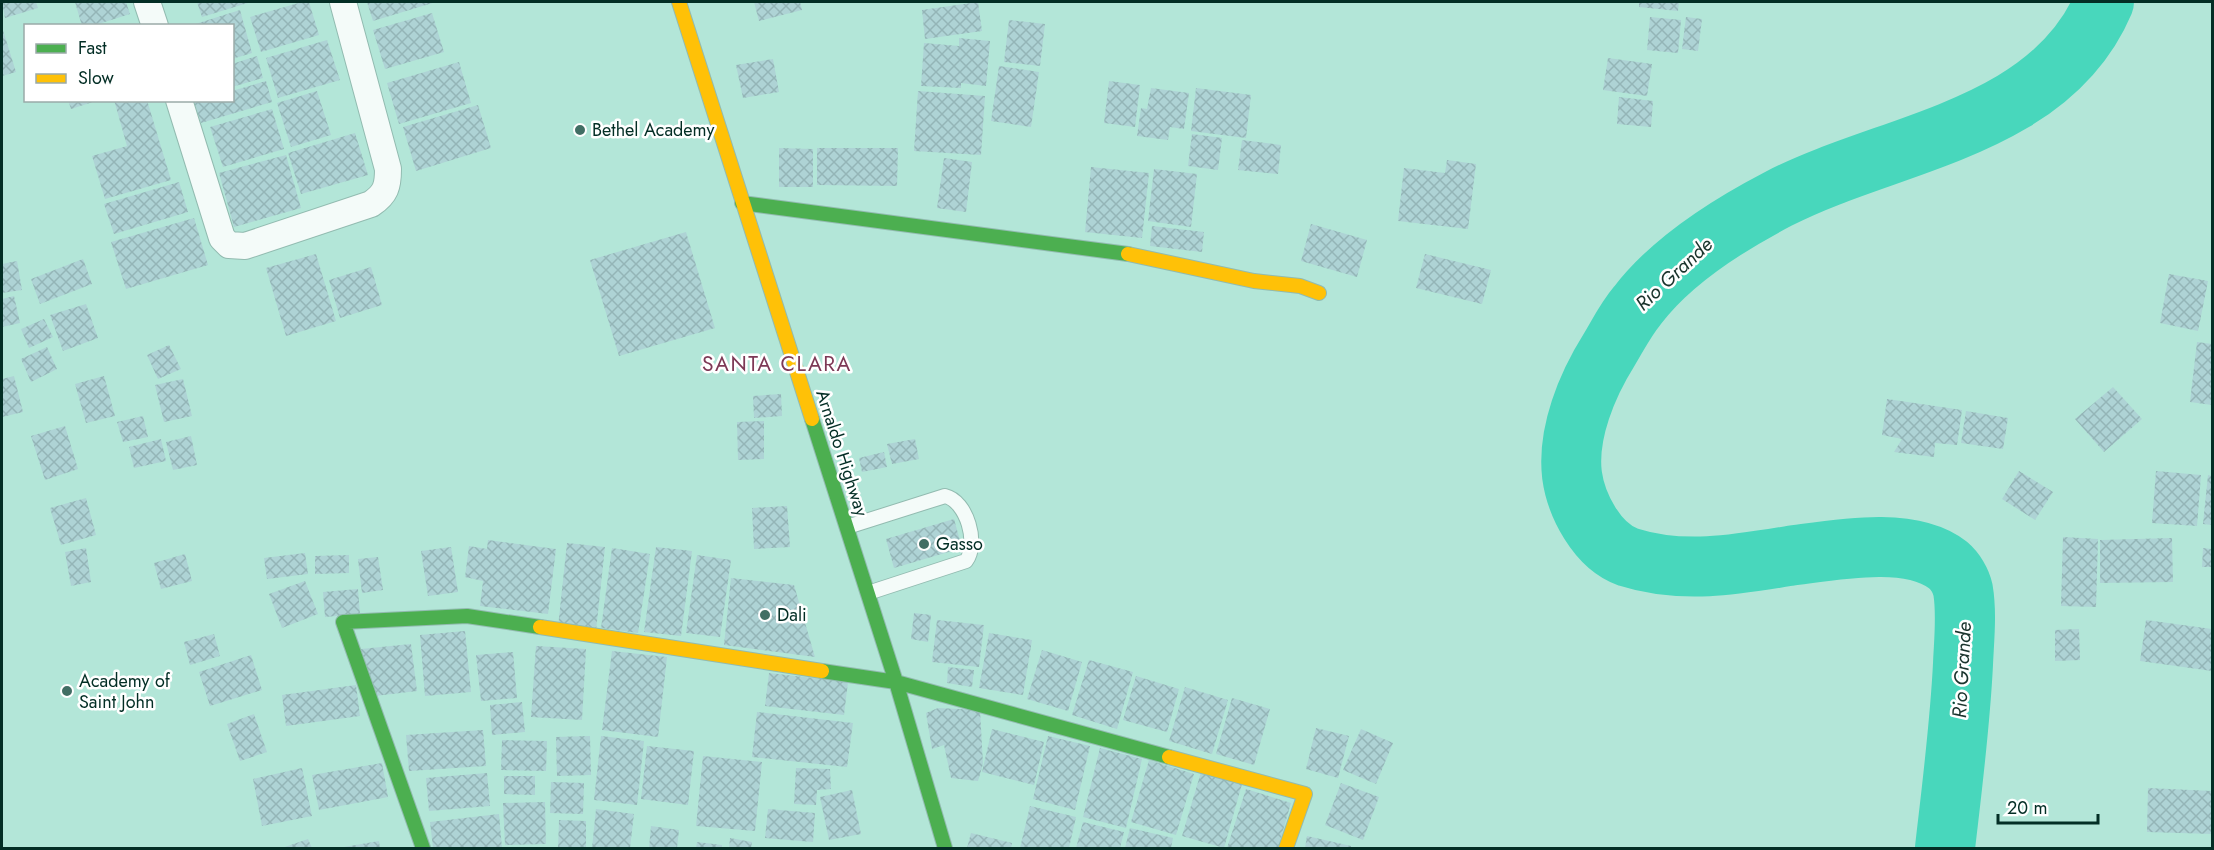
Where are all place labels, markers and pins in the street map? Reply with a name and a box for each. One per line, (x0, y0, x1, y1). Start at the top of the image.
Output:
place label: Bethel Academy (592, 117, 715, 143)
marker: Bethel Academy (573, 123, 587, 137)
place label: Gasso (936, 531, 983, 557)
marker: Gasso (917, 537, 931, 551)
place label: Dali (777, 602, 807, 628)
marker: Dali (758, 608, 772, 622)
place label: Academy of Saint John (79, 668, 171, 715)
marker: Academy of Saint John (60, 684, 74, 698)

